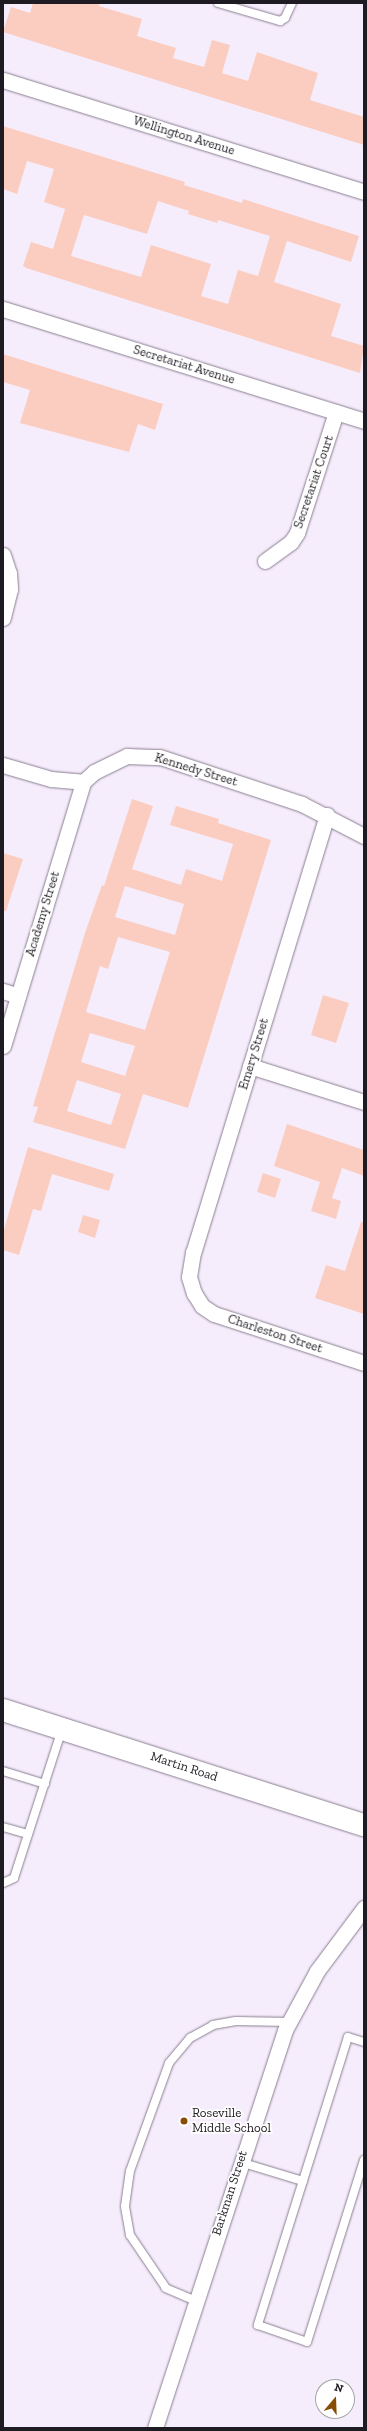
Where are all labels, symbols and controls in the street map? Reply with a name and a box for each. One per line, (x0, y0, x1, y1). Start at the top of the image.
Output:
street label: Wellington Avenue (131, 113, 237, 159)
street label: Secretariat Avenue (131, 342, 237, 388)
street label: Secretariat Court (291, 433, 337, 531)
street label: Kennedy Street (153, 750, 239, 790)
street label: Academy Street (23, 869, 63, 959)
street label: Emery Street (236, 1016, 272, 1092)
street label: Charleston Street (226, 1311, 324, 1357)
street label: Martin Road (148, 1749, 220, 1785)
place label: Roseville Middle School (192, 2106, 271, 2137)
marker: Roseville Middle School (179, 2116, 189, 2126)
street label: Barkman Street (209, 2149, 251, 2237)
north arrow (315, 2379, 355, 2419)
text: N (333, 2381, 345, 2396)

